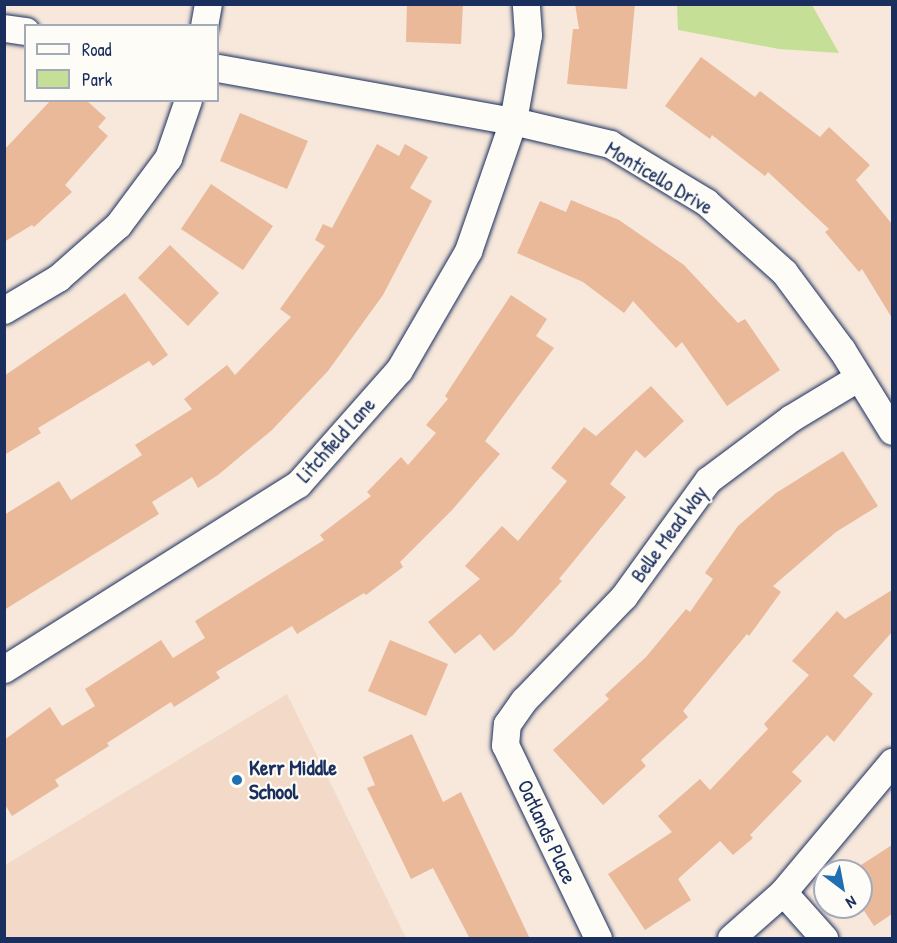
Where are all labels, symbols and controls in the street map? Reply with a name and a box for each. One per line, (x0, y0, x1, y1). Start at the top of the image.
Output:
legend (24, 24, 219, 102)
text: Road (82, 37, 112, 62)
text: Park (82, 67, 112, 92)
street label: Monticello Drive (601, 136, 717, 220)
street label: Litchfield Lane (291, 392, 381, 488)
street label: Belle Mead Way (625, 481, 713, 587)
place label: Kerr Middle School (249, 755, 337, 805)
marker: Kerr Middle School (230, 773, 244, 787)
street label: Oatlands Place (512, 776, 582, 888)
north arrow (813, 859, 873, 919)
text: N (842, 891, 861, 914)

